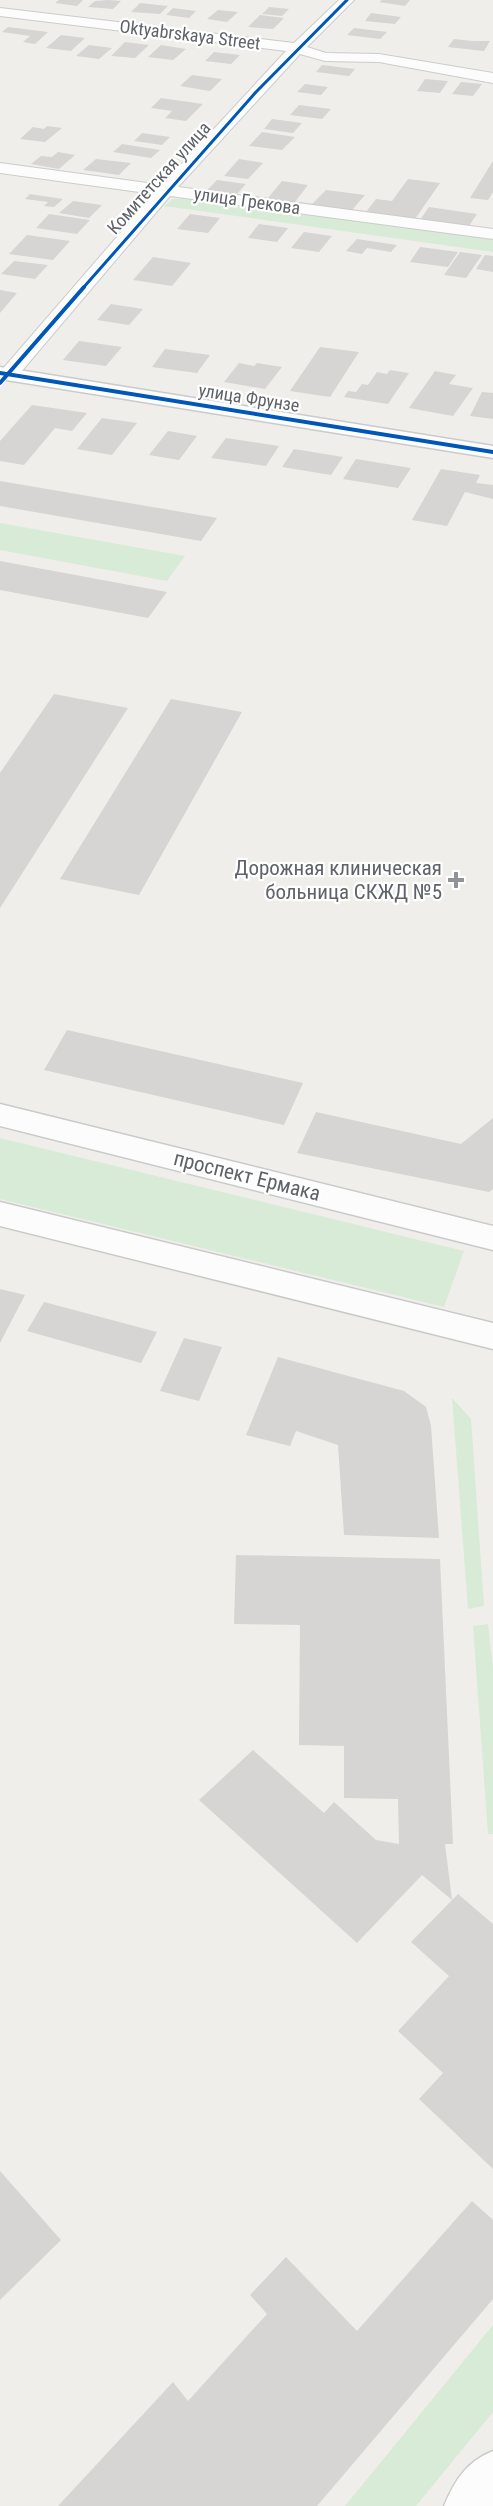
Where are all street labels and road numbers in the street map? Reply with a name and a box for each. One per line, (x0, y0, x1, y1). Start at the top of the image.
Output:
street label: Oktyabrskaya Street (118, 15, 262, 54)
street label: Комитетская улица (103, 117, 215, 238)
street label: улица Грекова (193, 183, 302, 218)
street label: улица Фрунзе (197, 379, 301, 416)
street label: проспект Ермака (171, 1146, 323, 1206)

